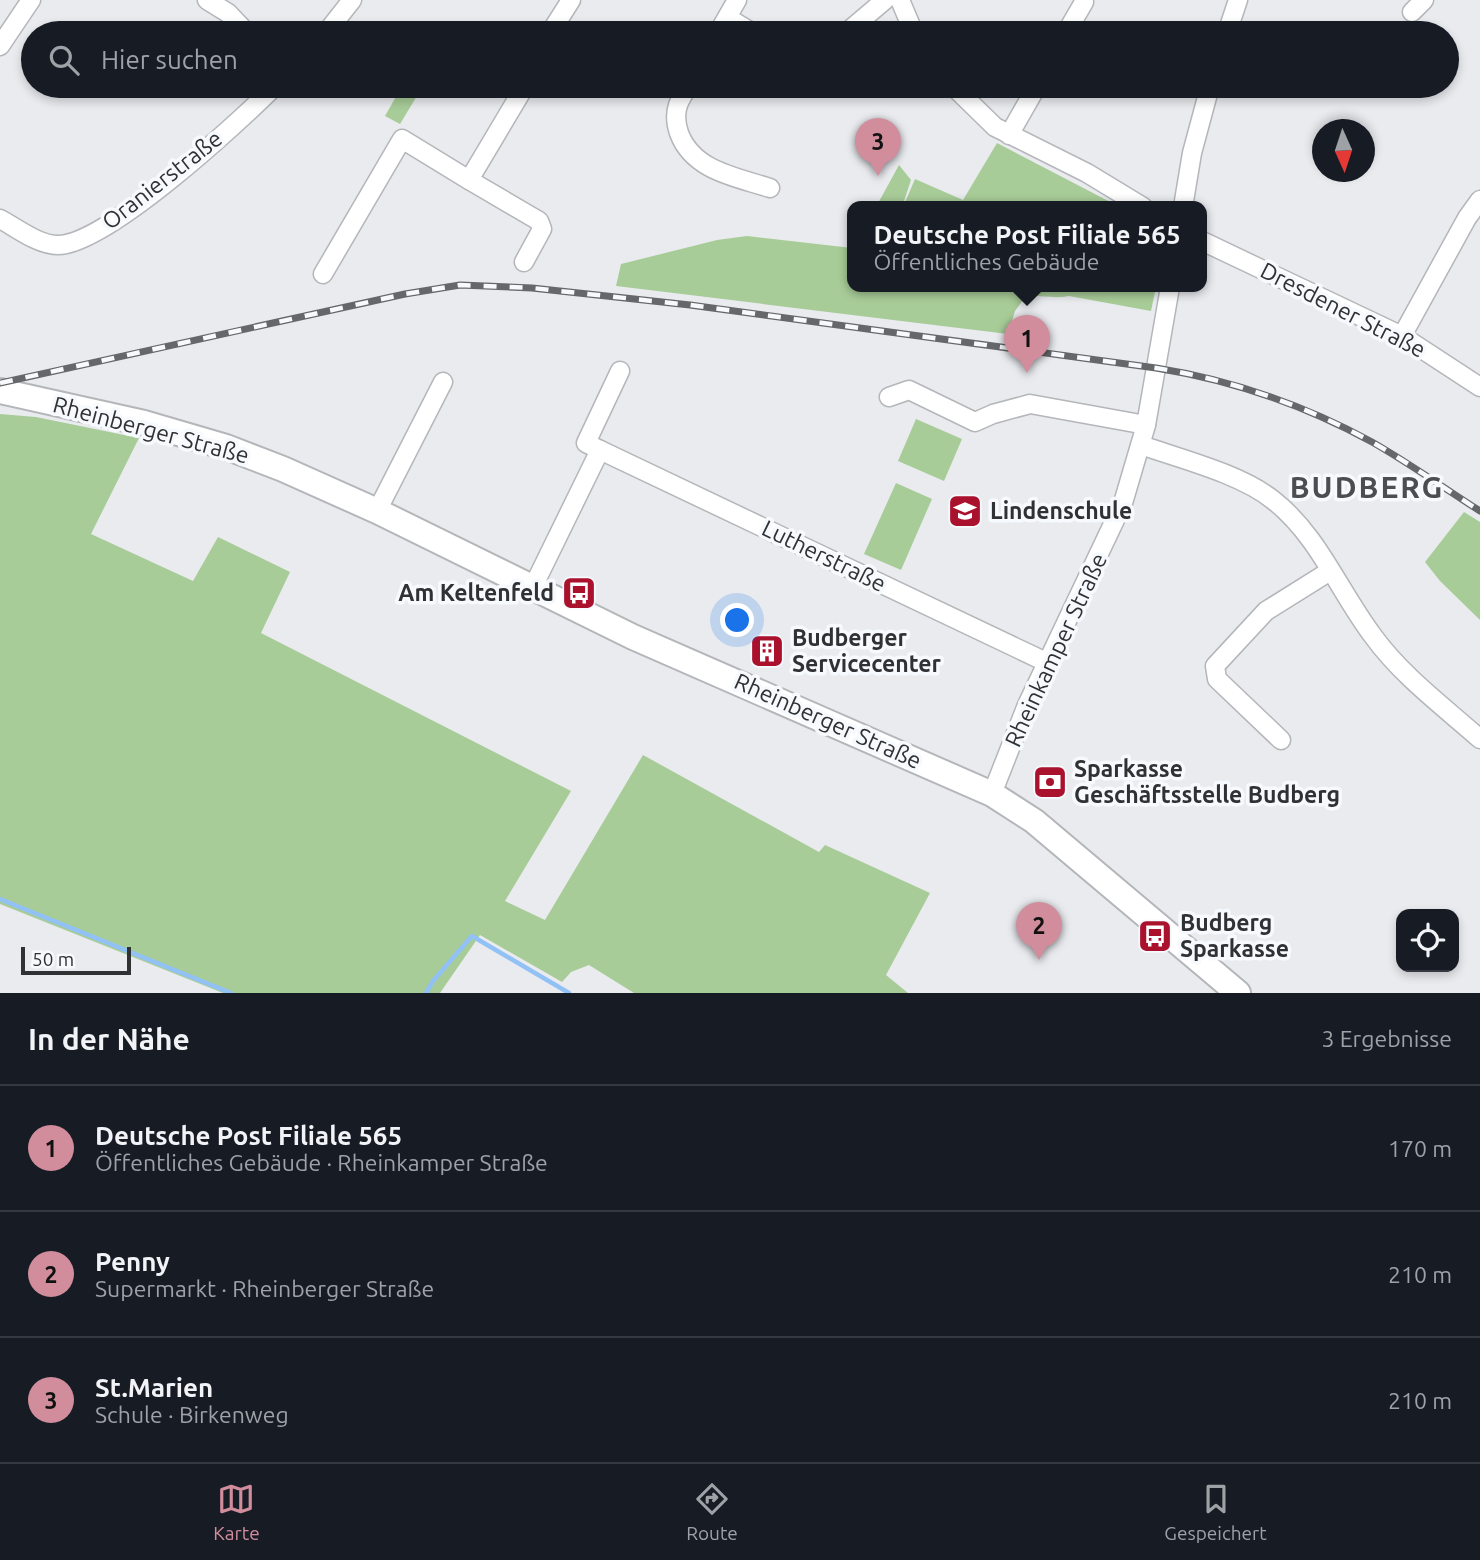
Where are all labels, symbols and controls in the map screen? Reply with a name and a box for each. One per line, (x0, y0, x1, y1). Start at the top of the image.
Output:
search box (21, 21, 1459, 98)
icon: search (45, 41, 83, 79)
text: Hier suchen (101, 45, 238, 74)
pin: 3 (855, 118, 901, 176)
north arrow (1312, 119, 1375, 182)
street label: Oranierstraße (97, 125, 226, 234)
popup (847, 201, 1207, 292)
text: Deutsche Post Filiale 565 (873, 220, 1181, 249)
text: Öffentliches Gebäude (873, 249, 1100, 274)
street label: Dresdener Straße (1257, 257, 1430, 362)
pin: 1 (1004, 315, 1050, 373)
street label: Rheinberger Straße (50, 391, 252, 468)
district label: BUDBERG (1290, 470, 1444, 504)
school or university icon: Lindenschule (946, 492, 984, 530)
place label: Lindenschule (990, 498, 1132, 523)
street label: Lutherstraße (758, 515, 890, 596)
street label: Rheinkamper Straße (1000, 549, 1111, 750)
bus stop icon: Am Keltenfeld (560, 574, 598, 612)
place label: Am Keltenfeld (398, 580, 554, 605)
your location (720, 603, 754, 637)
place label: Budberger Servicecenter (792, 625, 942, 676)
building icon: Budberger Servicecenter (748, 632, 786, 670)
street label: Rheinberger Straße (731, 668, 925, 773)
place label: Sparkasse Geschäftsstelle Budberg (1074, 756, 1340, 807)
bank icon: Sparkasse Geschäftsstelle Budberg (1031, 763, 1069, 801)
pin: 2 (1016, 902, 1062, 960)
map controls (1396, 909, 1459, 972)
button: locate (1396, 909, 1459, 972)
place label: Budberg Sparkasse (1180, 910, 1289, 961)
bus stop icon: Budberg Sparkasse (1136, 917, 1174, 955)
scale bar (21, 944, 131, 976)
text: 50 m (32, 948, 74, 970)
text: In der Nähe (28, 1022, 190, 1056)
text: 3 Ergebnisse (1321, 1026, 1452, 1051)
text: Deutsche Post Filiale 565 (95, 1121, 402, 1150)
text: 1 (45, 1136, 57, 1161)
text: 170 m (1388, 1136, 1452, 1161)
text: Öffentliches Gebäude · Rheinkamper Straße (95, 1150, 548, 1175)
text: Penny (95, 1247, 170, 1276)
text: 2 (45, 1262, 57, 1287)
text: 210 m (1388, 1262, 1452, 1287)
text: Supermarkt · Rheinberger Straße (95, 1276, 434, 1301)
text: St.Marien (95, 1373, 213, 1402)
text: 3 (45, 1388, 57, 1413)
text: 210 m (1388, 1388, 1452, 1413)
text: Schule · Birkenweg (95, 1402, 289, 1427)
tab: Karte (213, 1480, 260, 1544)
tab: Route (686, 1480, 738, 1544)
tab: Gespeichert (1164, 1480, 1267, 1544)

